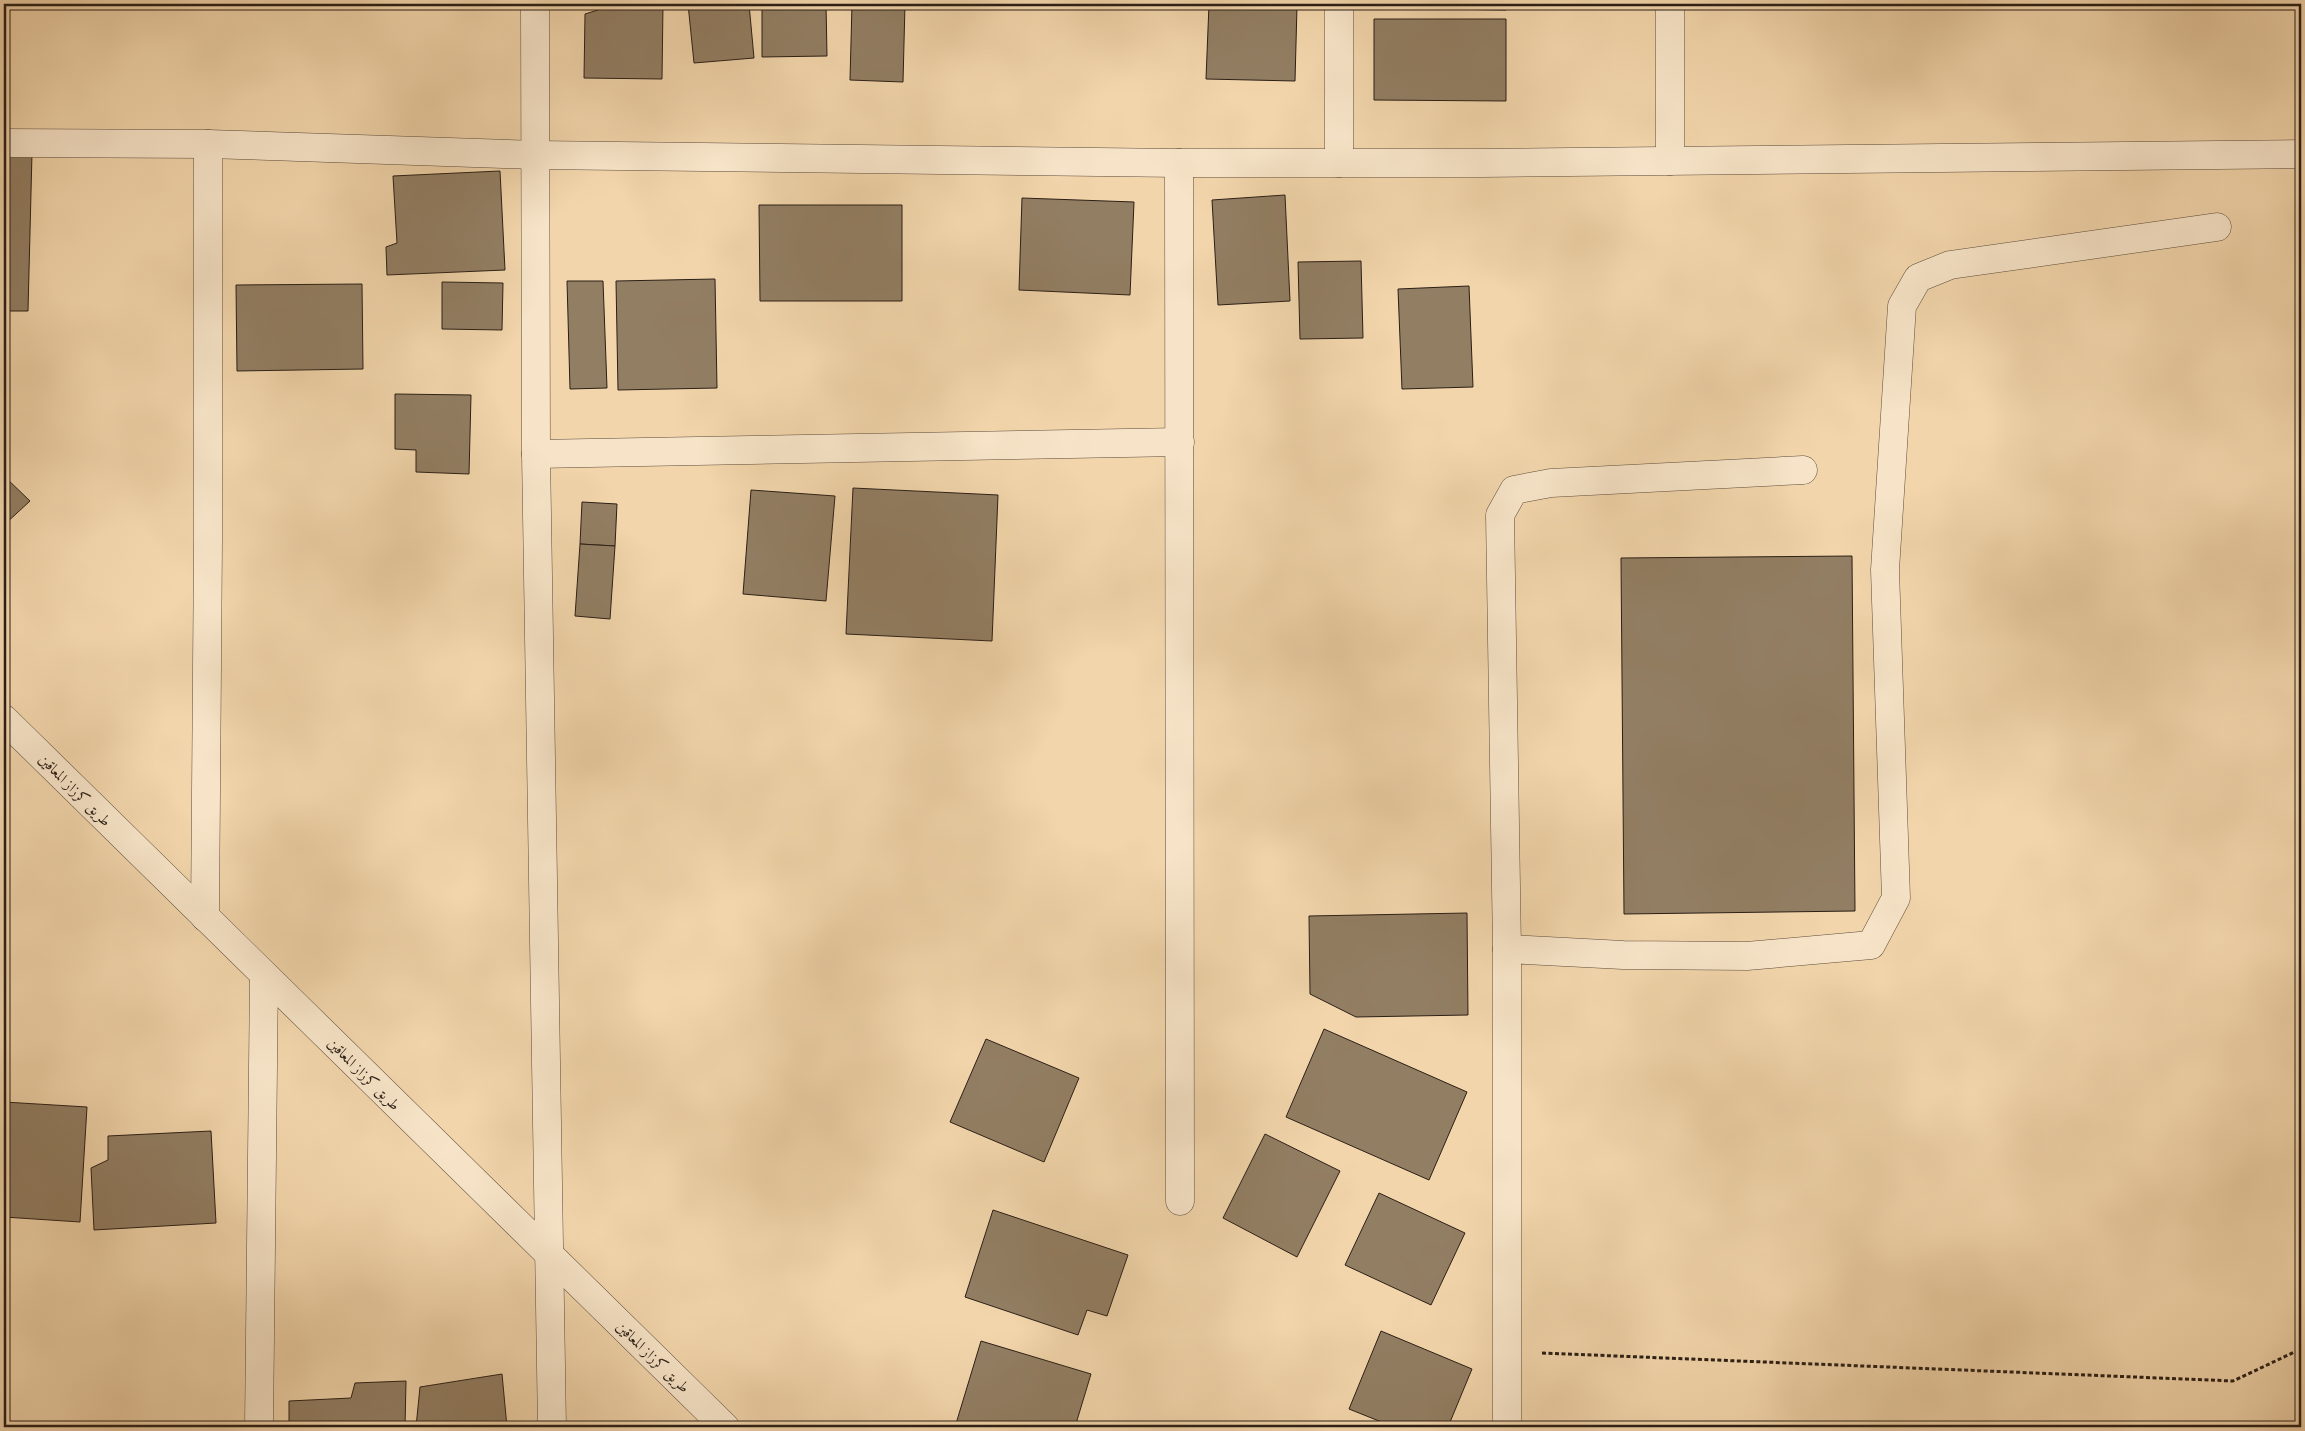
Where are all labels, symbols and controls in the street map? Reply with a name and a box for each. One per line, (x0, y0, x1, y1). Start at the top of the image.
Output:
street label: طريق كرزاز المعاقين (34, 750, 115, 831)
street label: طريق كرزاز المعاقين (323, 1034, 404, 1115)
street label: طريق كرزاز المعاقين (612, 1317, 693, 1397)

